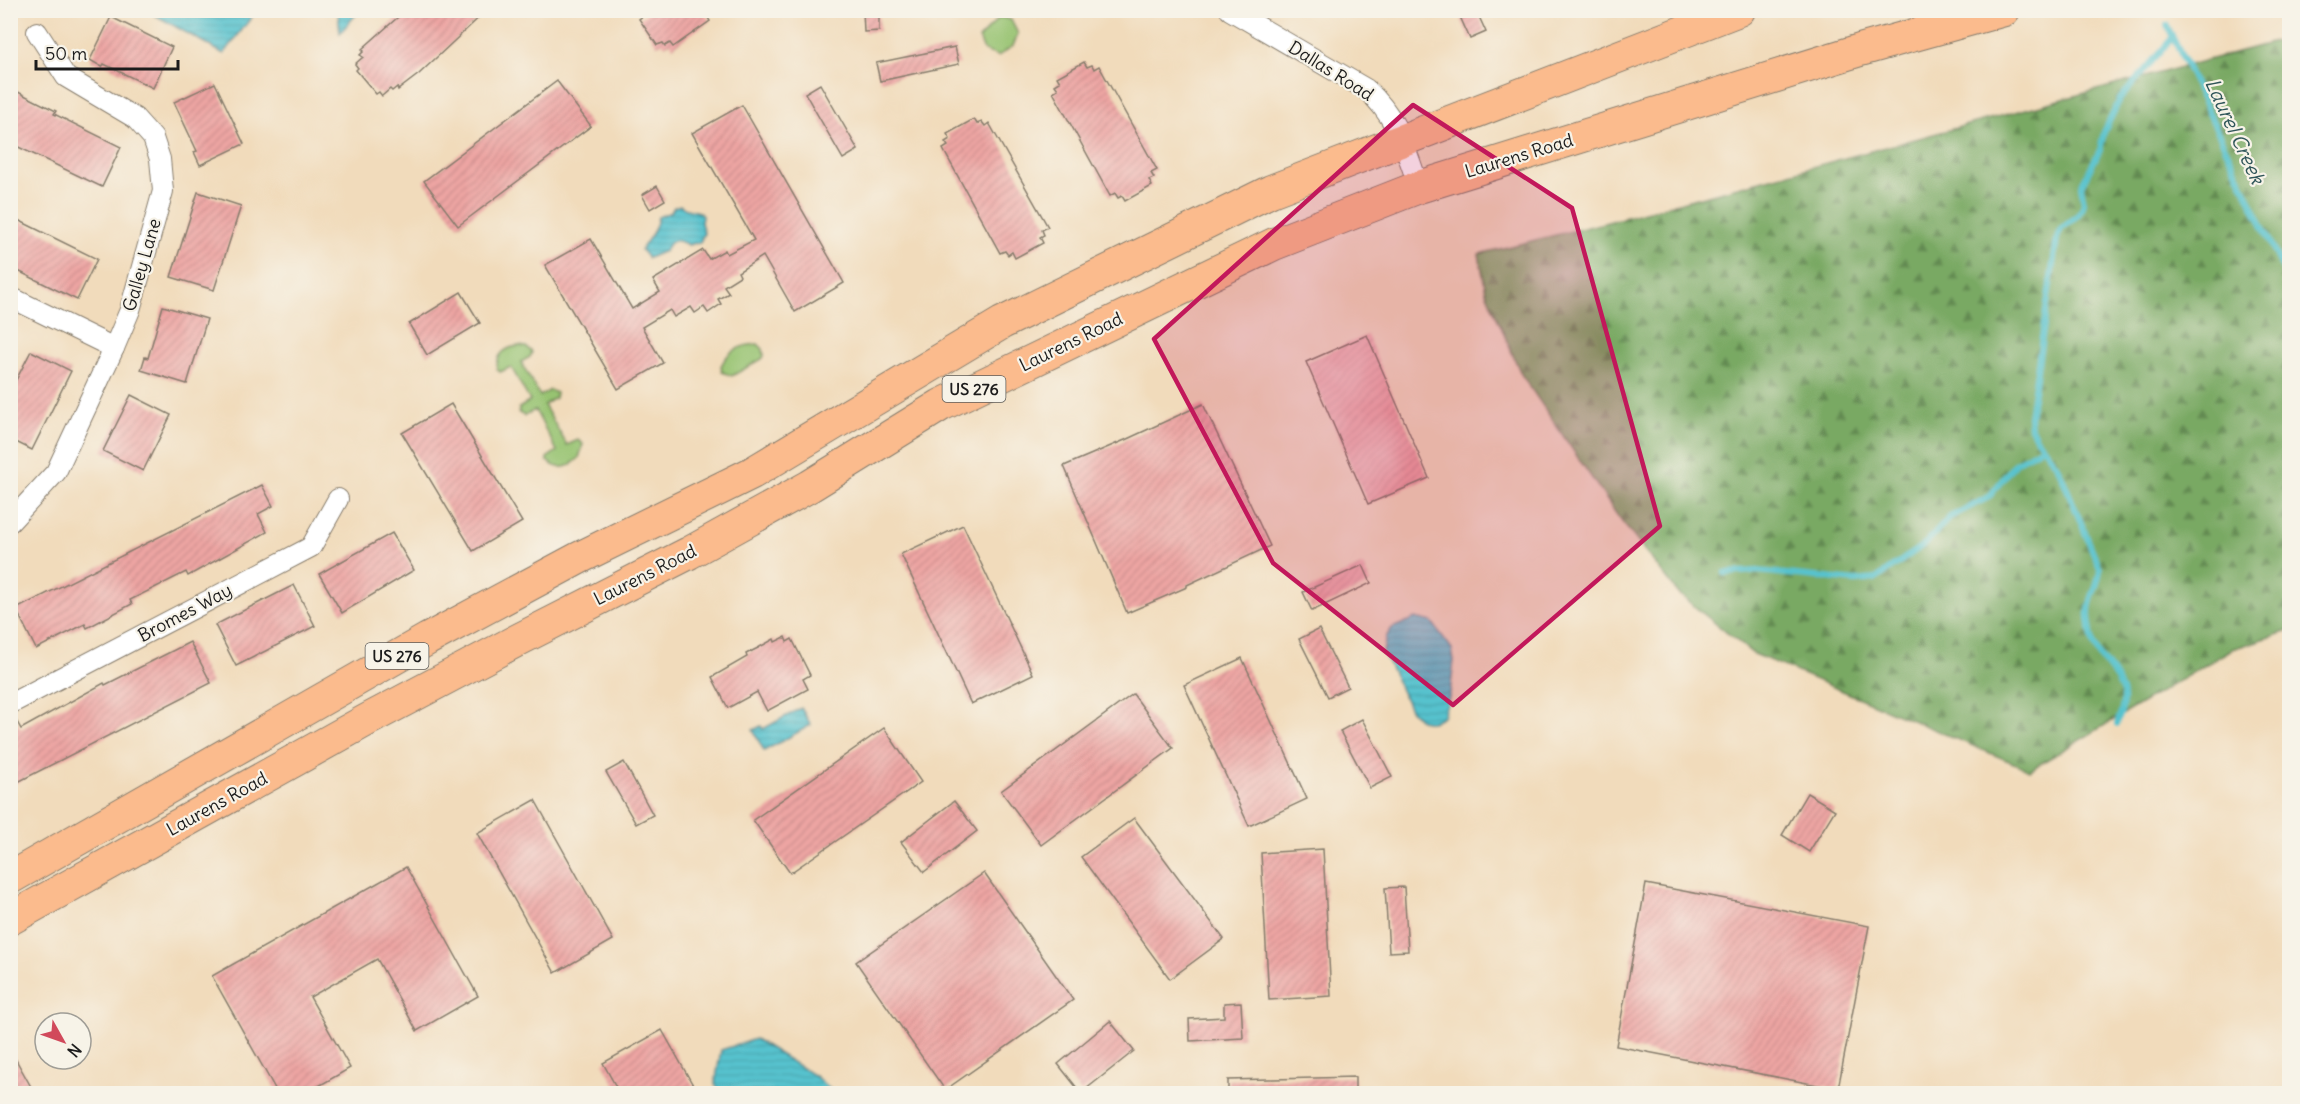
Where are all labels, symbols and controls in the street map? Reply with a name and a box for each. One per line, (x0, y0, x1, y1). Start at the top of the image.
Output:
scale bar (36, 33, 178, 71)
street label: Dallas Road (1284, 35, 1378, 106)
text: 50 m (45, 42, 87, 65)
water label: Laurel Creek (2200, 74, 2272, 189)
street label: Laurens Road (1462, 128, 1576, 183)
street label: Galley Lane (117, 216, 166, 314)
street label: Laurens Road (1015, 306, 1127, 376)
road number: US 276 (942, 376, 1006, 402)
street label: Laurens Road (590, 539, 700, 610)
street label: Bromes Way (134, 578, 236, 647)
road number: US 276 (366, 643, 428, 669)
street label: Laurens Road (162, 766, 272, 841)
north arrow (33, 1011, 93, 1071)
text: N (63, 1040, 86, 1061)

